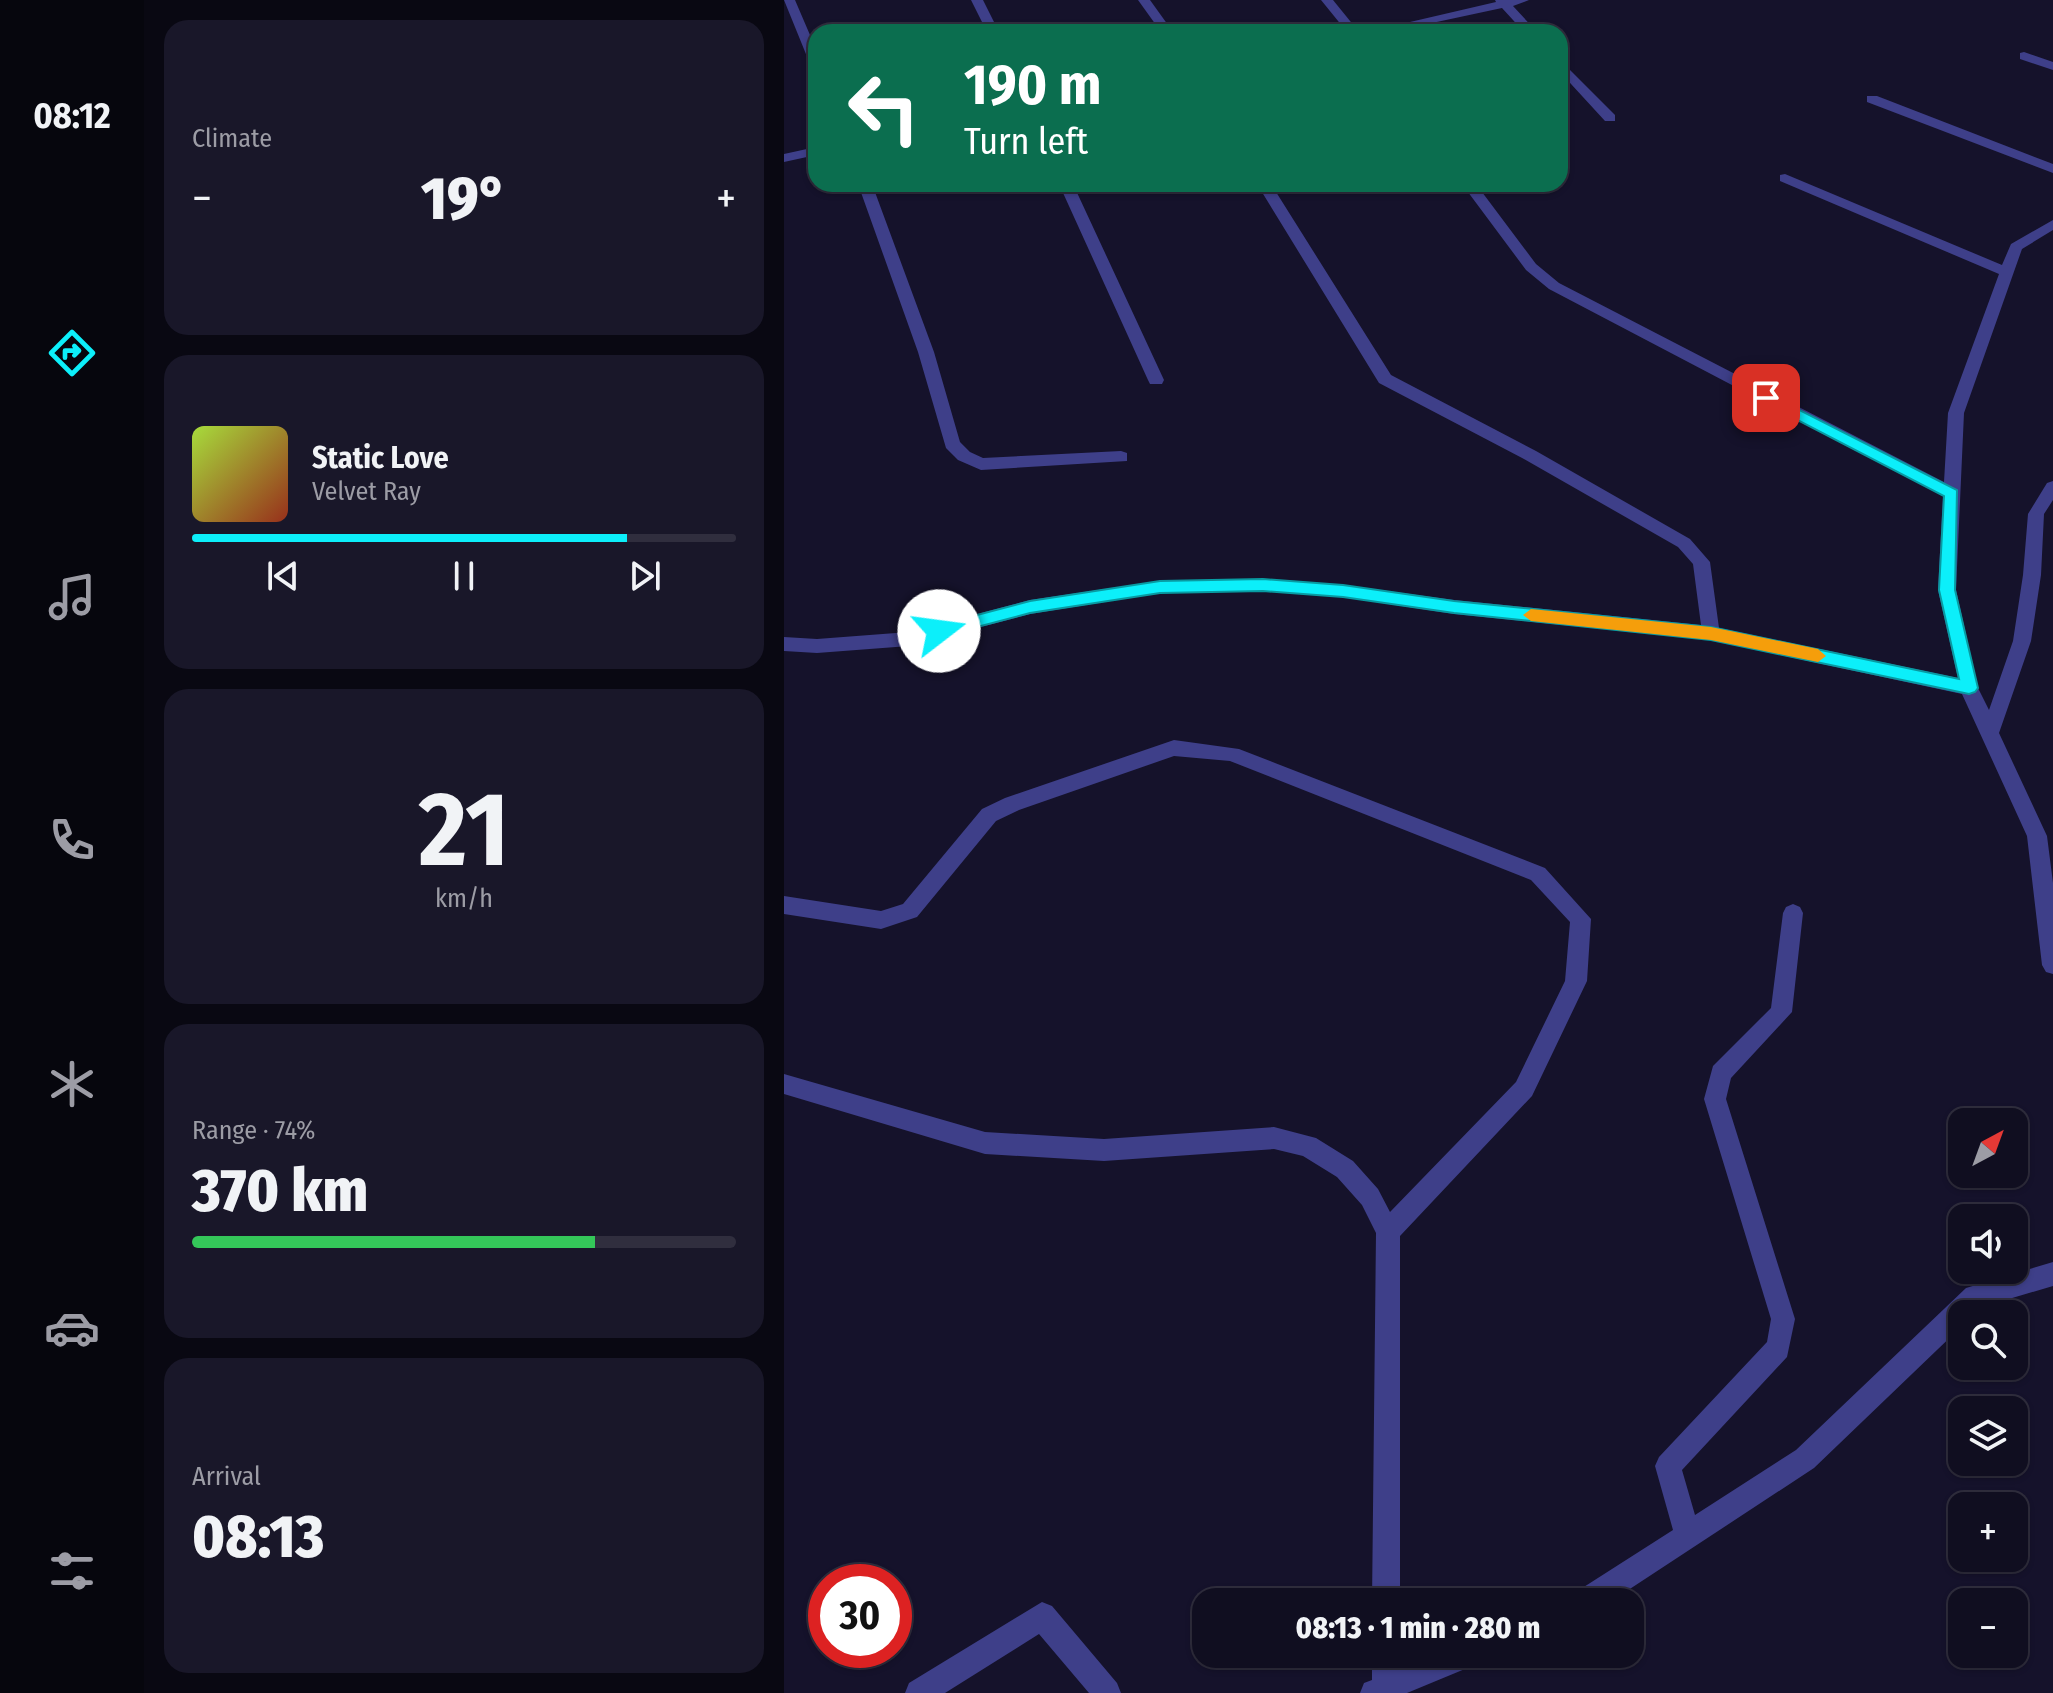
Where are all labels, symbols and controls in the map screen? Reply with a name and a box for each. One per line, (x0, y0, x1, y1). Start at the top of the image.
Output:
text: 190 m (964, 52, 1102, 119)
icon: left (832, 56, 936, 160)
text: 08:12 (33, 94, 111, 138)
text: Turn left (964, 120, 1088, 164)
text: Climate (192, 123, 272, 154)
text: 19° (421, 163, 507, 235)
text: − (192, 172, 212, 225)
text: + (716, 172, 736, 225)
icon: directions (44, 325, 100, 381)
pin (1732, 364, 1800, 432)
icon: arrive (1744, 376, 1788, 420)
text: Static Love (312, 440, 449, 476)
text: Velvet Ray (312, 476, 421, 507)
icon: previous (261, 554, 305, 598)
icon: pause (442, 554, 486, 598)
icon: next (623, 554, 667, 598)
icon: music (44, 569, 100, 625)
position arrow (897, 589, 981, 673)
text: 21 (419, 768, 509, 893)
icon: phone (44, 812, 100, 868)
text: km/h (435, 883, 493, 914)
icon: climate (44, 1056, 100, 1112)
north arrow (1948, 1108, 2028, 1188)
map controls (1948, 1108, 2028, 1668)
text: Range · 74% (192, 1115, 315, 1146)
text: 370 km (192, 1155, 368, 1227)
button: sound (1948, 1204, 2028, 1284)
icon: car (44, 1300, 100, 1356)
button: search (1948, 1300, 2028, 1380)
button: layers (1948, 1396, 2028, 1476)
text: Arrival (192, 1461, 261, 1492)
button: + (1948, 1492, 2028, 1572)
text: 08:13 (192, 1501, 324, 1573)
icon: filters (44, 1543, 100, 1599)
speed limit sign: 30 (808, 1564, 912, 1668)
button: − (1948, 1588, 2028, 1668)
text: 08:13 · 1 min · 280 m (1296, 1610, 1540, 1646)

